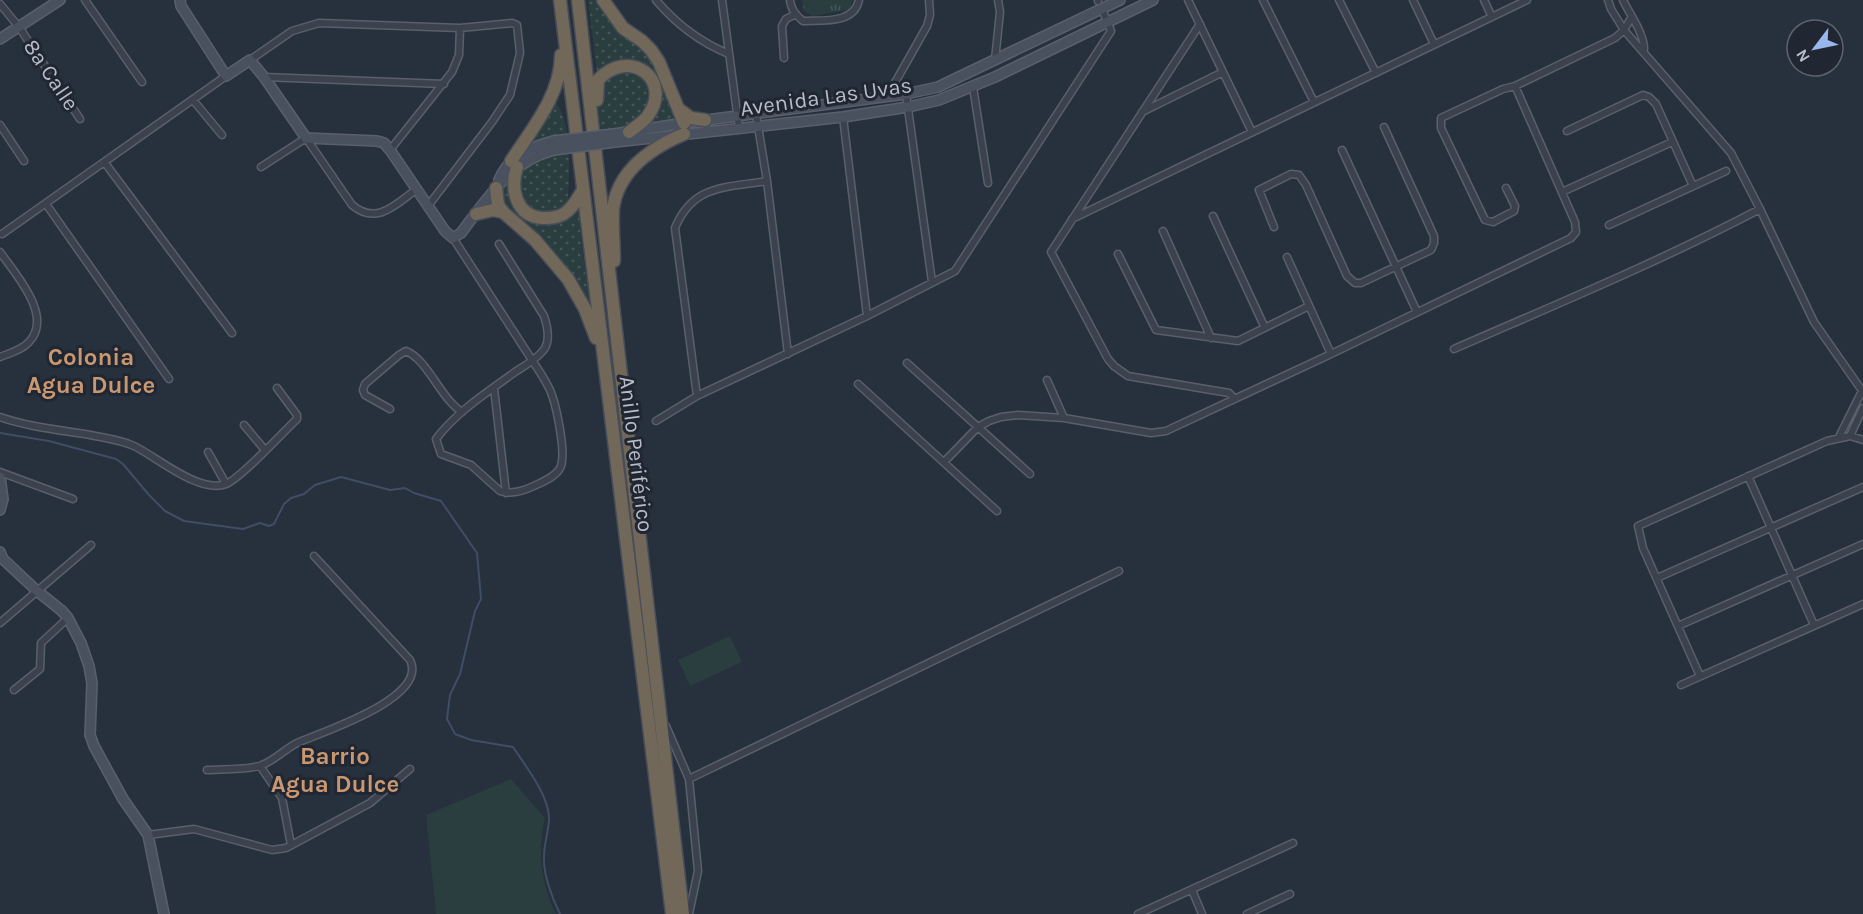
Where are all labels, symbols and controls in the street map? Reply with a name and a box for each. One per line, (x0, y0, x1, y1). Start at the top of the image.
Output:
north arrow (1785, 18, 1845, 78)
street label: 8a Calle (18, 35, 84, 115)
text: N (1792, 46, 1814, 66)
street label: Avenida Las Uvas (739, 72, 913, 122)
district label: Colonia Agua Dulce (27, 343, 155, 399)
street label: Anillo Periférico (614, 375, 658, 533)
district label: Barrio Agua Dulce (271, 742, 399, 798)

